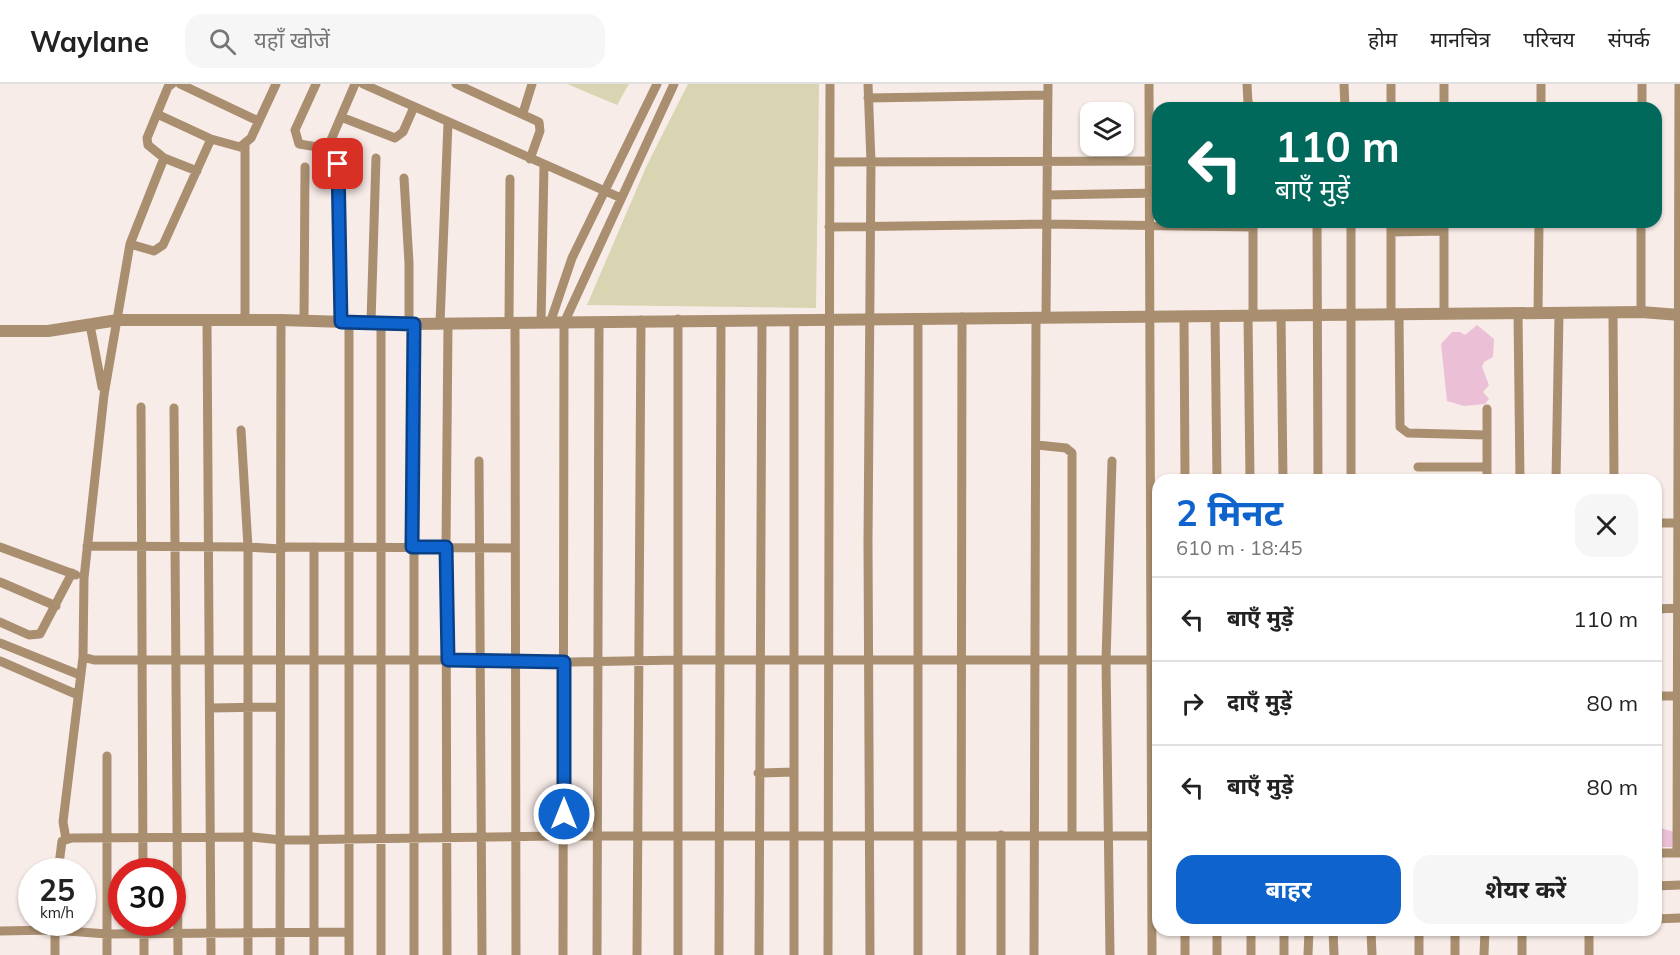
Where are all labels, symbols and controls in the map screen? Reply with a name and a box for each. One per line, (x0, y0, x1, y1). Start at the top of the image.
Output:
search box (185, 14, 605, 68)
text: Waylane (30, 24, 149, 59)
icon: search (206, 25, 239, 58)
text: यहाँ खोजें (254, 26, 330, 54)
text: होम (1368, 26, 1397, 52)
text: मानचित्र (1430, 26, 1490, 52)
text: परिचय (1523, 26, 1575, 52)
text: संपर्क (1608, 26, 1650, 52)
map controls (1080, 102, 1134, 156)
button: layers (1080, 102, 1134, 156)
text: 110 m (1275, 120, 1400, 173)
icon: left (1176, 126, 1254, 204)
pin (312, 138, 363, 189)
icon: arrive (321, 147, 354, 180)
text: बाएँ मुड़ें (1275, 172, 1350, 206)
text: 2 मिनट (1176, 490, 1283, 535)
button: close (1575, 494, 1638, 557)
text: 610 m · 18:45 (1176, 535, 1302, 560)
icon: left (1176, 603, 1209, 636)
text: बाएँ मुड़ें (1227, 604, 1293, 632)
text: 110 m (1573, 605, 1638, 633)
icon: right (1176, 687, 1209, 720)
text: दाएँ मुड़ें (1227, 688, 1292, 716)
text: 80 m (1587, 689, 1638, 717)
icon: left (1176, 771, 1209, 804)
text: बाएँ मुड़ें (1227, 772, 1293, 800)
text: 80 m (1587, 773, 1638, 801)
position arrow (532, 782, 596, 846)
button: बाहर (1176, 855, 1401, 924)
button: शेयर करें (1413, 855, 1638, 924)
speed limit sign: 30 (108, 858, 186, 936)
text: 25 (39, 871, 75, 909)
text: km/h (40, 903, 74, 922)

